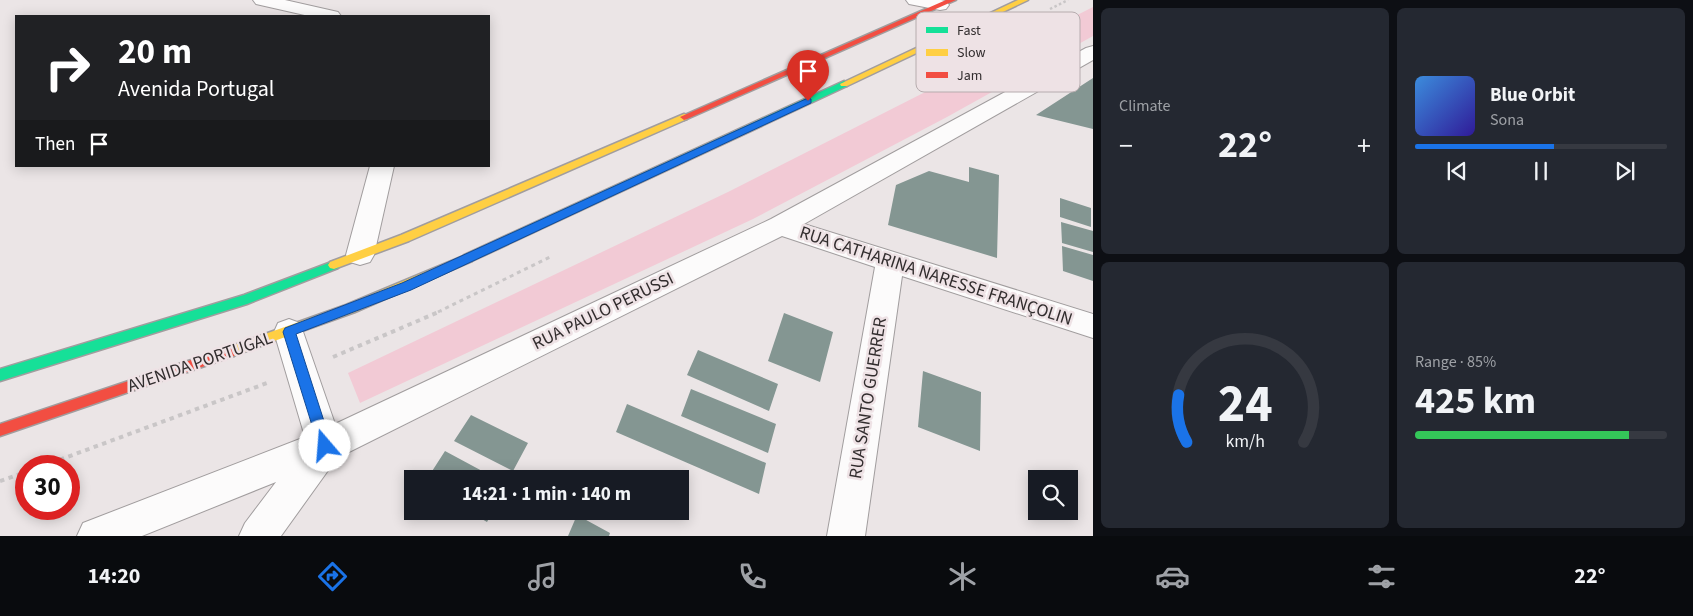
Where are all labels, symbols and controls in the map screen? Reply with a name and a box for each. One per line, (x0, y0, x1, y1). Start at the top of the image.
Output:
legend (916, 12, 1080, 92)
text: Fast (957, 21, 981, 41)
text: 20 m (118, 27, 192, 77)
icon: right (35, 35, 100, 100)
text: Slow (957, 43, 986, 63)
pin (787, 50, 829, 101)
icon: arrive (794, 57, 822, 85)
text: Jam (957, 66, 982, 86)
text: Avenida Portugal (118, 73, 274, 105)
text: Blue Orbit (1490, 82, 1575, 109)
text: Climate (1119, 95, 1170, 117)
text: Sona (1490, 109, 1524, 131)
text: 22° (1218, 118, 1272, 172)
text: − (1119, 126, 1133, 166)
text: + (1357, 126, 1371, 166)
icon: arrive (85, 130, 113, 158)
text: Then (35, 131, 75, 158)
icon: previous (1443, 157, 1471, 185)
icon: pause (1527, 157, 1555, 185)
icon: next (1611, 157, 1639, 185)
street label: RUA CATHARINA NARESSE FRANÇOLIN (796, 220, 1076, 332)
street label: RUA PAULO PERUSSI (528, 266, 678, 356)
street label: RUA SANTO GUERRER (843, 315, 893, 481)
street label: AVENIDA PORTUGAL (124, 325, 276, 399)
text: Range · 85% (1415, 351, 1496, 373)
text: 24 (1218, 368, 1272, 442)
text: 425 km (1415, 374, 1536, 428)
position arrow (298, 419, 350, 471)
text: km/h (1225, 429, 1265, 454)
speed limit sign: 30 (15, 455, 80, 520)
map controls (1028, 470, 1078, 520)
button: search (1028, 470, 1078, 520)
text: 14:21 · 1 min · 140 m (462, 481, 631, 508)
icon: directions (315, 559, 350, 594)
icon: music (525, 559, 560, 594)
icon: phone (735, 559, 770, 594)
icon: climate (945, 559, 980, 594)
icon: car (1155, 559, 1190, 594)
icon: filters (1364, 559, 1399, 594)
text: 14:20 (87, 560, 140, 592)
text: 22° (1574, 560, 1606, 592)

